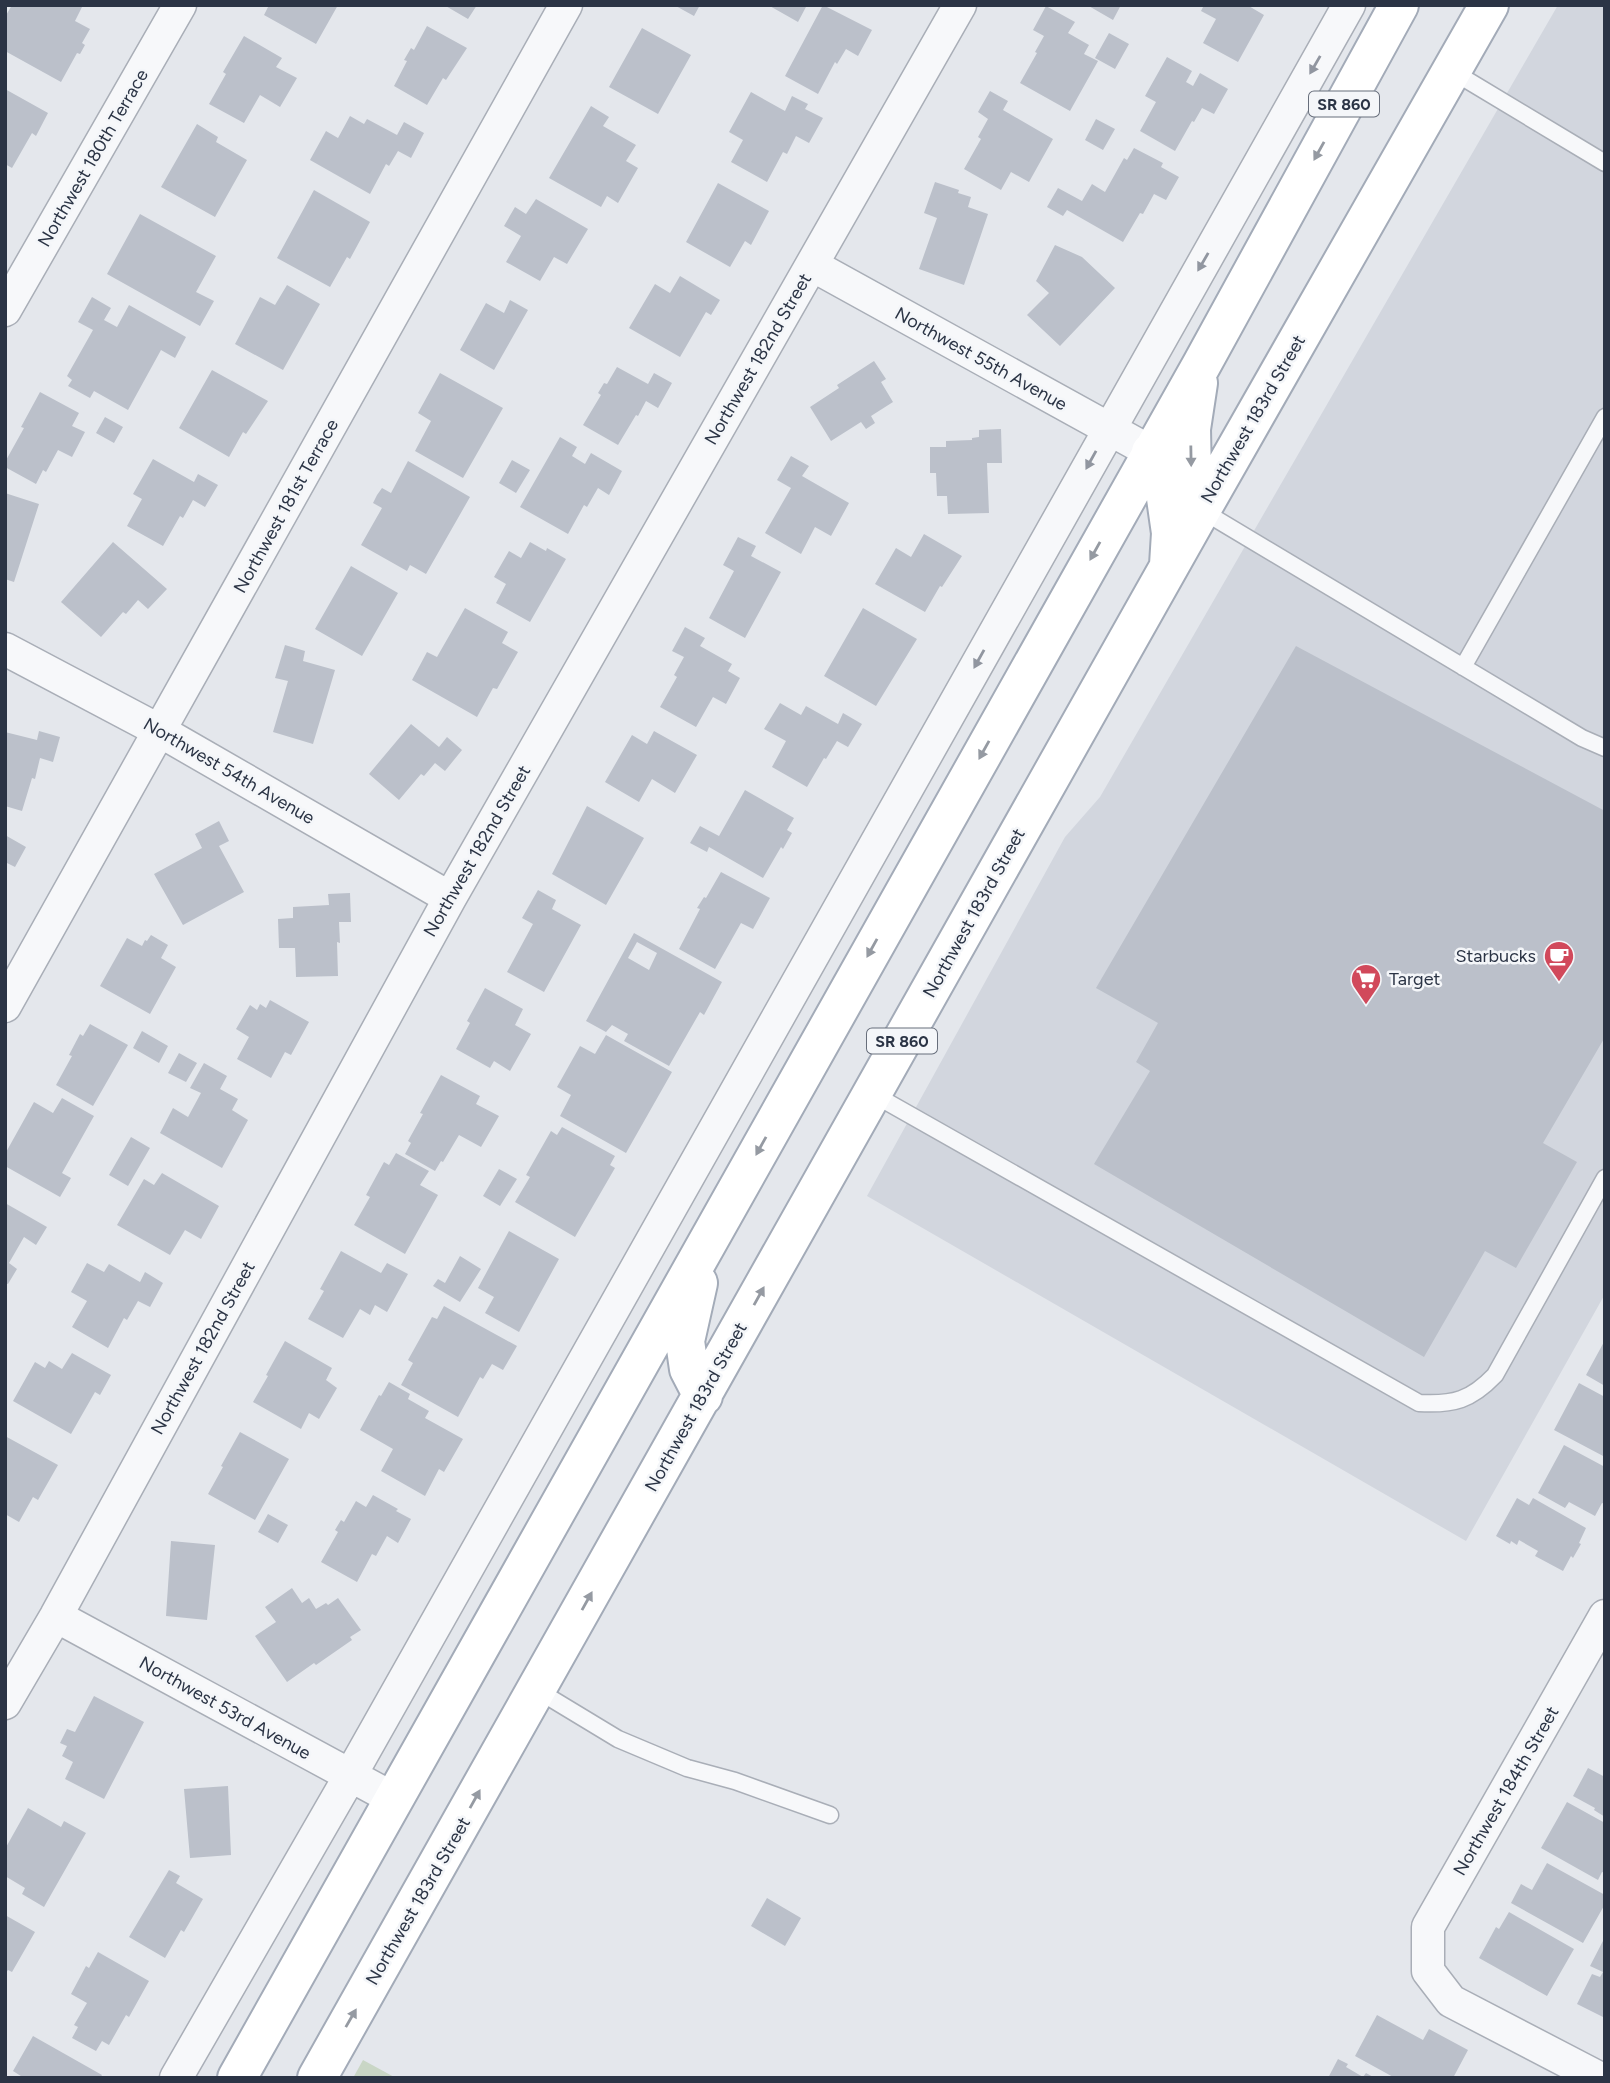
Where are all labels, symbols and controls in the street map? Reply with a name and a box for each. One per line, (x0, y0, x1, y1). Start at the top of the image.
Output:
one-way arrow (1309, 55, 1321, 74)
street label: Northwest 180th Terrace (33, 65, 153, 251)
road number: SR 860 (1309, 92, 1379, 116)
one-way arrow (1313, 141, 1325, 161)
one-way arrow (1197, 253, 1209, 272)
street label: Northwest 182nd Street (700, 269, 816, 449)
street label: Northwest 55th Avenue (891, 302, 1071, 416)
street label: Northwest 183rd Street (1196, 331, 1310, 507)
street label: Northwest 181st Terrace (229, 415, 343, 597)
one-way arrow (1186, 445, 1197, 467)
one-way arrow (1085, 451, 1097, 470)
one-way arrow (1089, 541, 1101, 561)
one-way arrow (973, 649, 985, 668)
street label: Northwest 54th Avenue (139, 713, 319, 829)
one-way arrow (978, 740, 990, 759)
street label: Northwest 182nd Street (419, 761, 535, 941)
street label: Northwest 183rd Street (918, 824, 1030, 1002)
one-way arrow (866, 938, 878, 958)
cafe icon: Starbucks (1542, 939, 1576, 983)
place label: Starbucks (1455, 945, 1536, 967)
supermarket icon: Target (1349, 962, 1383, 1006)
place label: Target (1389, 968, 1440, 990)
road number: SR 860 (867, 1028, 937, 1054)
one-way arrow (755, 1137, 767, 1156)
street label: Northwest 182nd Street (146, 1257, 260, 1438)
one-way arrow (753, 1287, 765, 1306)
street label: Northwest 183rd Street (640, 1318, 752, 1496)
one-way arrow (581, 1592, 593, 1611)
street label: Northwest 53rd Avenue (135, 1652, 315, 1764)
street label: Northwest 184th Street (1448, 1702, 1564, 1880)
one-way arrow (469, 1790, 481, 1809)
street label: Northwest 183rd Street (361, 1813, 475, 1989)
one-way arrow (345, 2009, 357, 2028)

